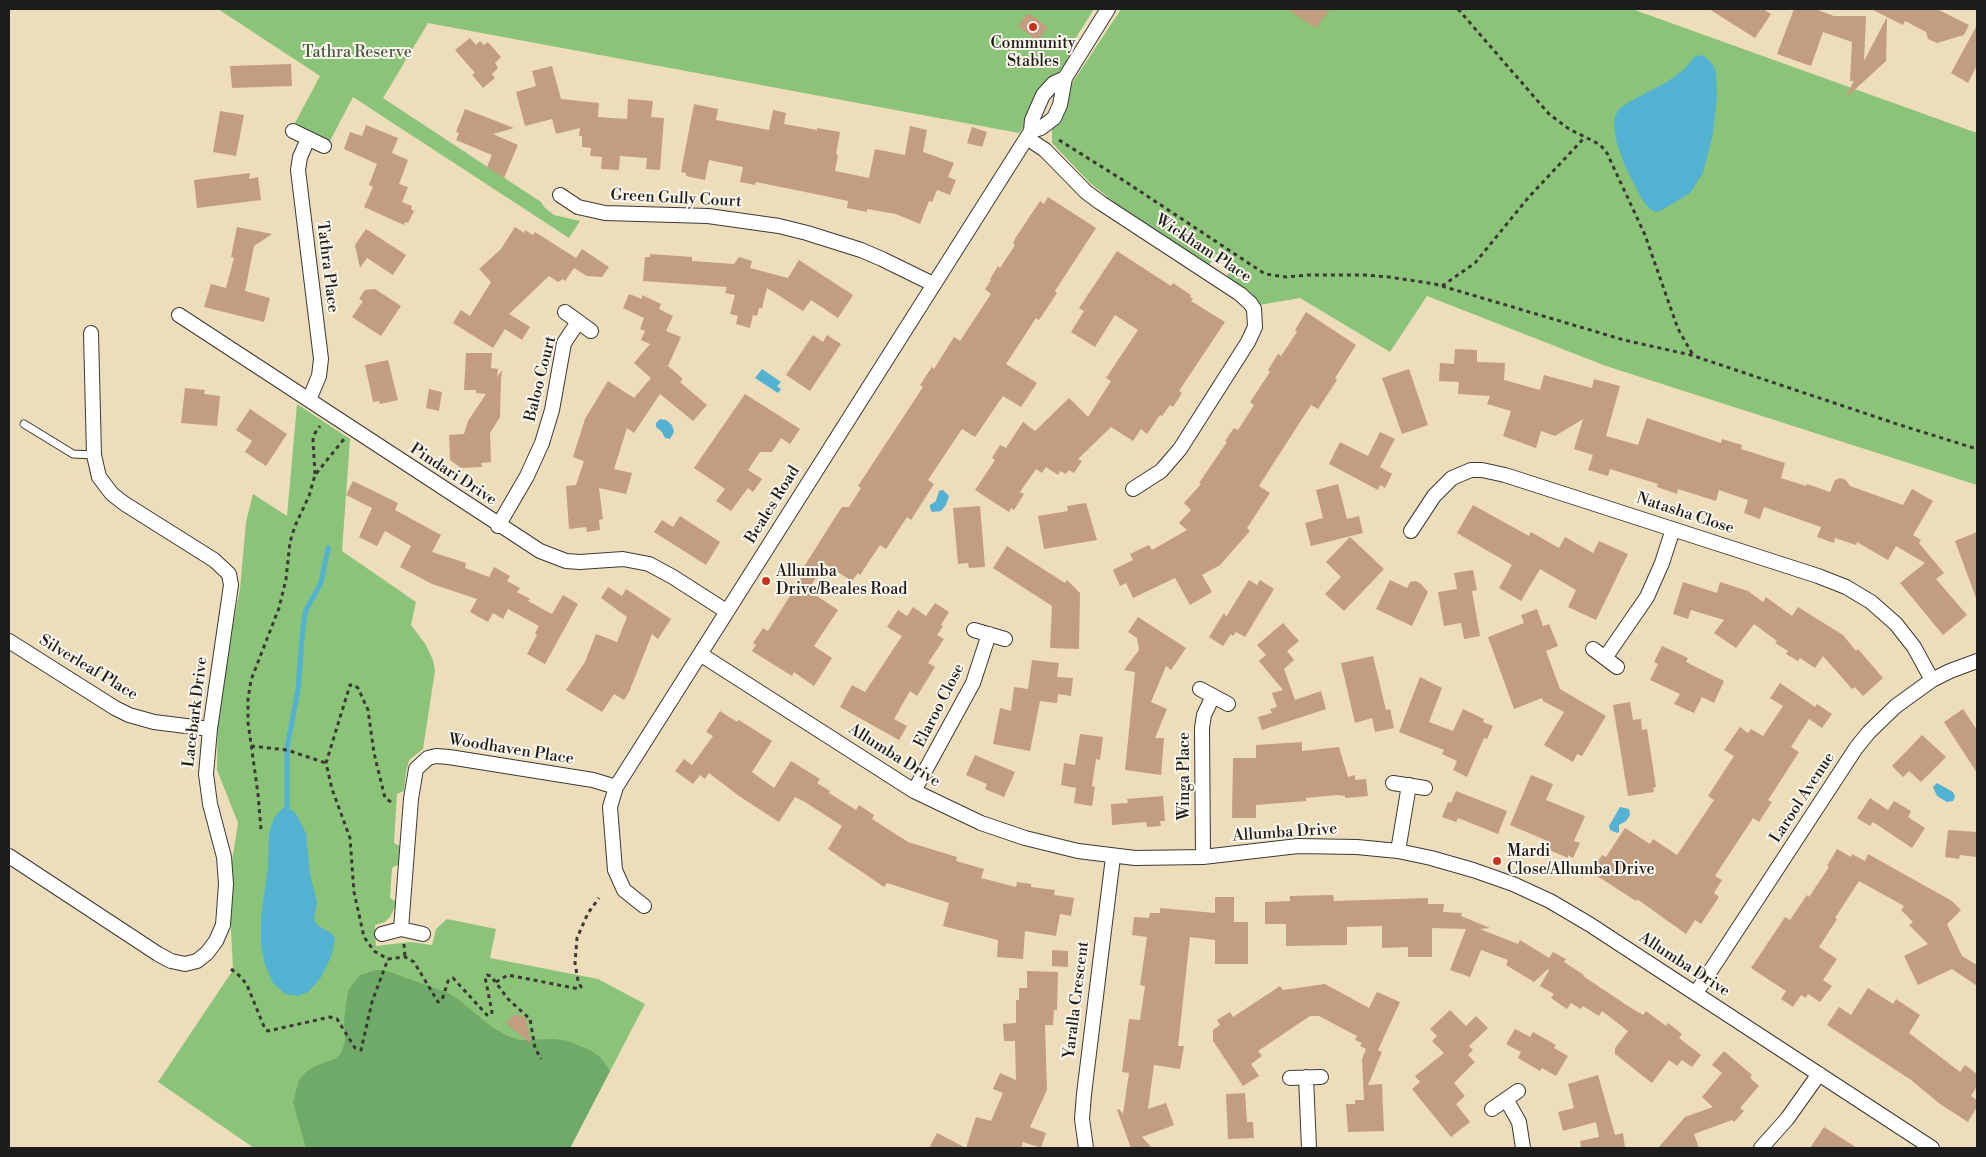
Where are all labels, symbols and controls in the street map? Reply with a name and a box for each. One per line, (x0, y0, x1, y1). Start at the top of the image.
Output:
marker: Community Stables (1027, 21, 1039, 33)
place label: Community Stables (990, 34, 1076, 72)
park label: Tathra Reserve (302, 43, 412, 63)
street label: Green Gully Court (610, 186, 742, 212)
street label: Wickham Place (1151, 211, 1255, 287)
street label: Tathra Place (312, 220, 342, 314)
street label: Baloo Court (521, 334, 561, 424)
street label: Pindari Drive (406, 440, 500, 510)
street label: Beales Road (742, 463, 804, 547)
street label: Natasha Close (1634, 489, 1736, 539)
place label: Allumba Drive/Beales Road (776, 562, 907, 600)
marker: Allumba Drive/Beales Road (760, 575, 772, 587)
street label: Silverleaf Place (35, 631, 141, 705)
street label: Lacebark Drive (180, 656, 212, 768)
street label: Elaroo Close (911, 661, 969, 751)
street label: Allumba Drive (844, 720, 944, 792)
street label: Woodhaven Place (447, 731, 575, 769)
street label: Winga Place (1175, 732, 1195, 820)
street label: Larool Avenue (1767, 749, 1839, 847)
street label: Allumba Drive (1232, 820, 1338, 846)
place label: Mardi Close/Allumba Drive (1507, 842, 1655, 880)
marker: Mardi Close/Allumba Drive (1491, 855, 1503, 867)
street label: Allumba Drive (1635, 928, 1733, 1002)
street label: Yaralla Crescent (1060, 940, 1094, 1060)

